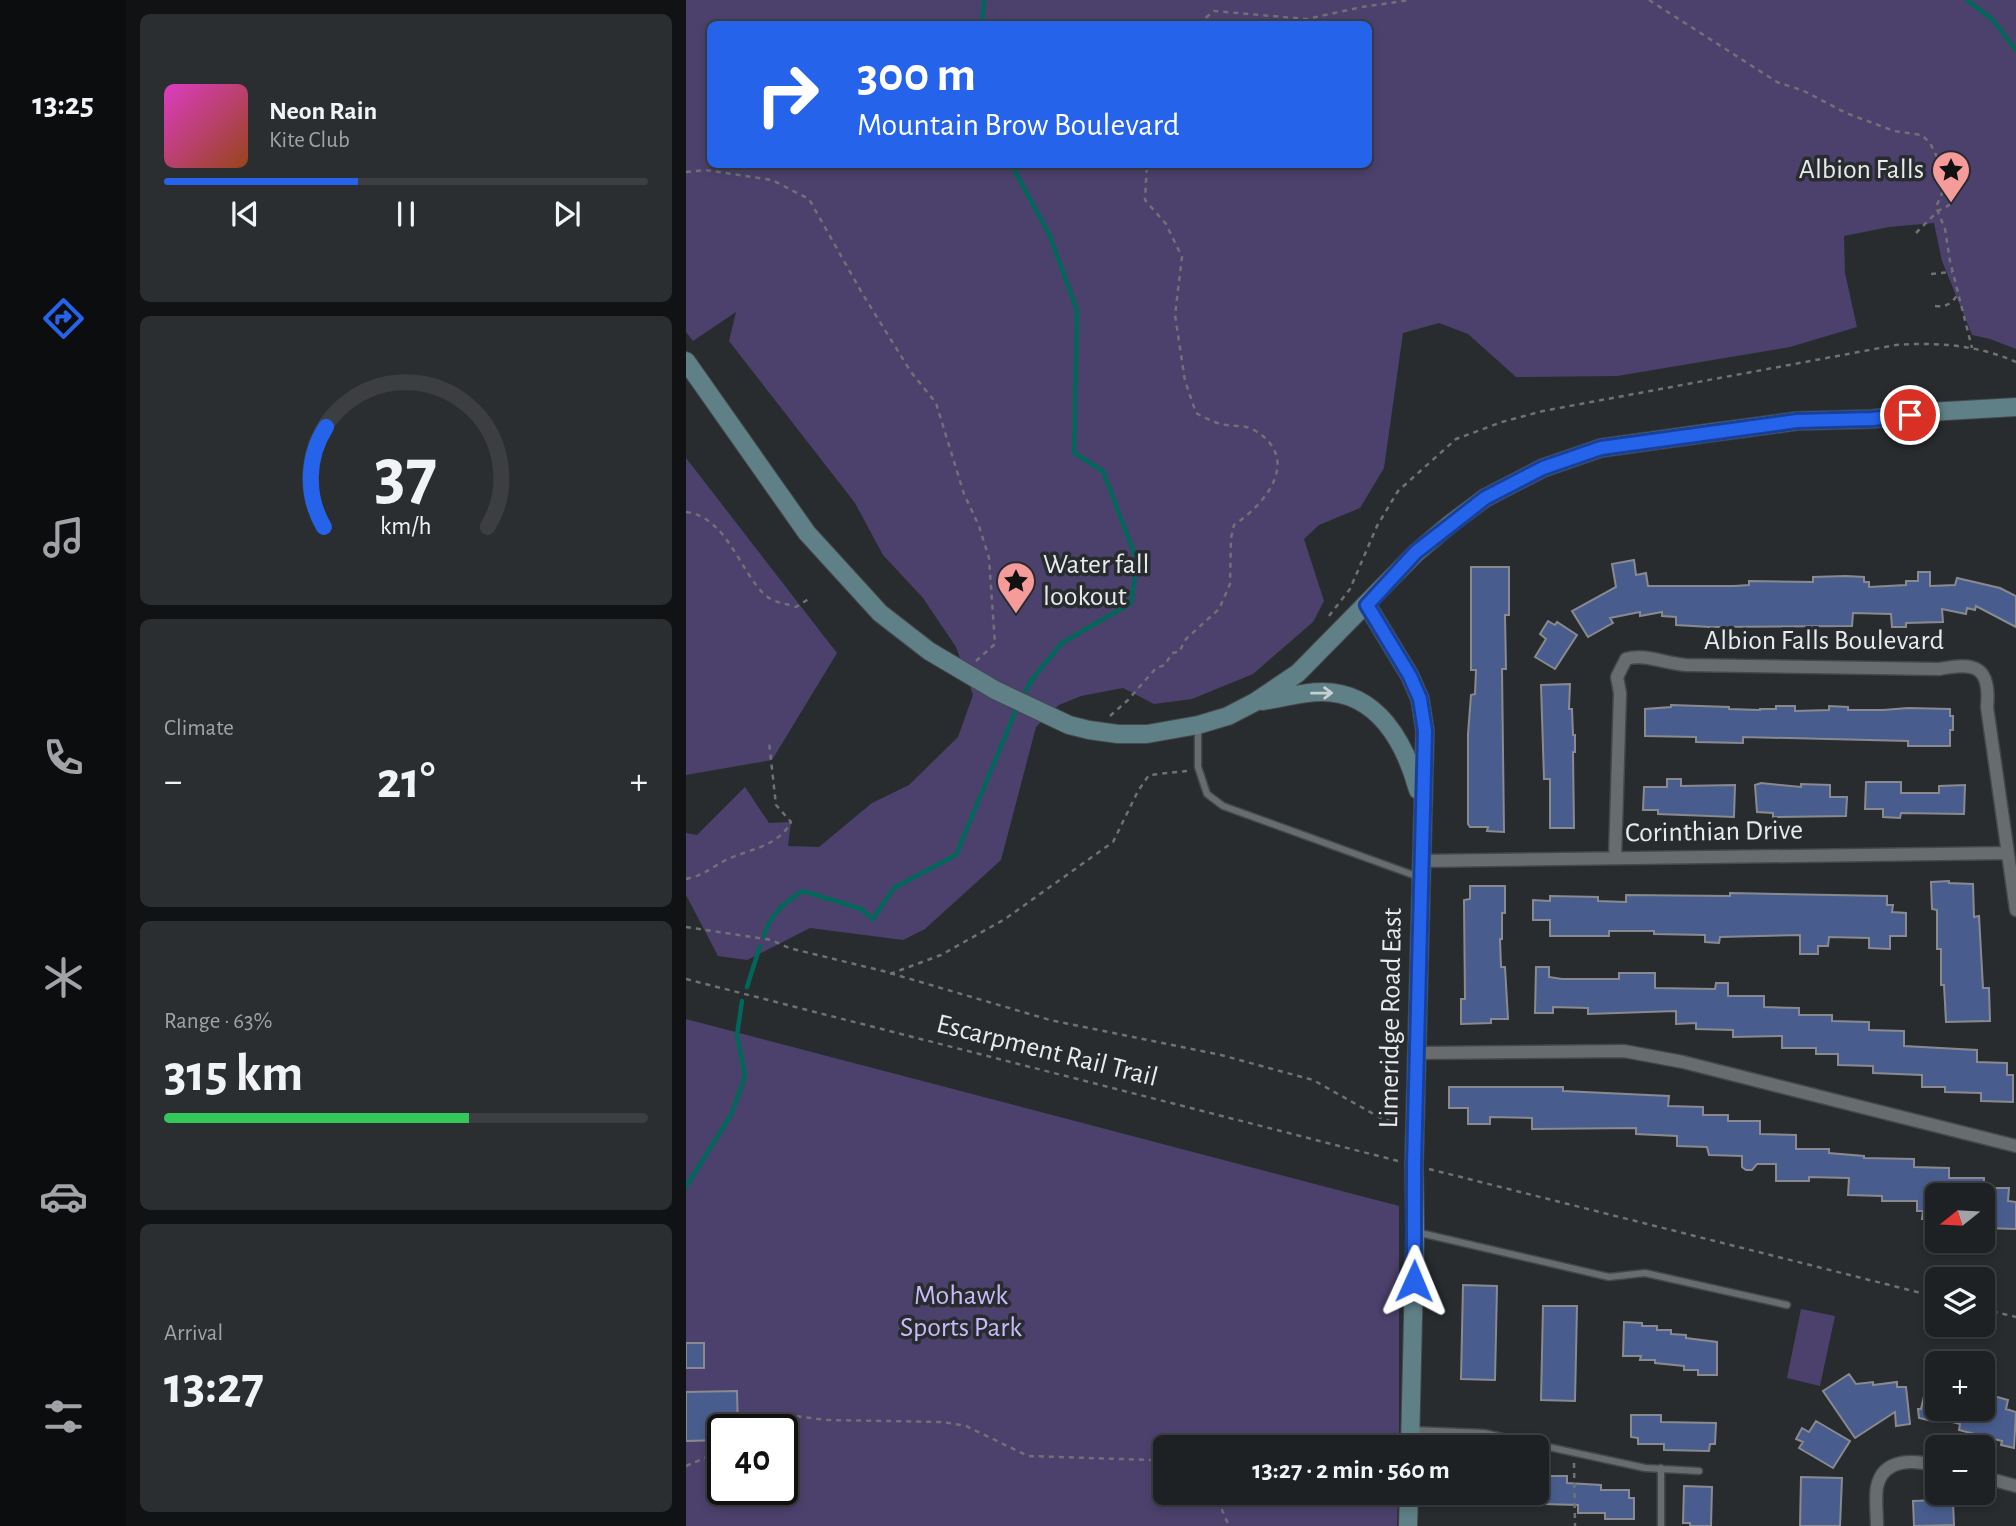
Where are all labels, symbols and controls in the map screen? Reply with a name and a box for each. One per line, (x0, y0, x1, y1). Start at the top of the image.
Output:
icon: right (742, 49, 833, 140)
text: 300 m (857, 51, 976, 100)
text: 13:25 (32, 88, 94, 120)
text: Neon Rain (269, 98, 377, 124)
text: Mountain Brow Boulevard (857, 109, 1180, 141)
text: Kite Club (269, 129, 350, 152)
place icon: Albion Falls (1930, 149, 1972, 204)
place label: Albion Falls (1799, 156, 1924, 184)
icon: previous (226, 195, 264, 233)
icon: pause (387, 195, 425, 233)
icon: next (548, 195, 586, 233)
icon: directions (39, 294, 88, 343)
pin (1880, 385, 1940, 445)
icon: arrive (1891, 396, 1929, 434)
text: 37 (375, 439, 437, 512)
icon: music (39, 513, 88, 562)
text: km/h (380, 513, 432, 538)
place label: Water fall lookout (1043, 551, 1150, 611)
place icon: Water fall lookout (995, 560, 1037, 615)
street label: Albion Falls Boulevard (1704, 627, 1944, 655)
one-way arrow (1311, 686, 1334, 700)
text: Climate (164, 717, 234, 740)
icon: phone (39, 733, 88, 782)
text: 21° (377, 755, 435, 807)
text: − (164, 763, 182, 801)
text: + (630, 763, 648, 801)
street label: Corinthian Drive (1625, 816, 1803, 848)
street label: Limeridge Road East (1375, 907, 1407, 1129)
icon: climate (39, 953, 88, 1002)
text: Range · 63% (164, 1010, 272, 1033)
street label: Escarpment Rail Trail (934, 1010, 1160, 1092)
text: 315 km (164, 1048, 303, 1100)
icon: car (39, 1172, 88, 1221)
north arrow (1925, 1183, 1995, 1253)
map controls (1925, 1183, 1995, 1505)
position arrow (1377, 1244, 1451, 1318)
button: layers (1925, 1267, 1995, 1337)
park label: Mohawk Sports Park (900, 1282, 1022, 1342)
text: Arrival (164, 1322, 223, 1345)
button: + (1925, 1351, 1995, 1421)
text: 13:27 (164, 1360, 264, 1412)
icon: filters (39, 1392, 88, 1441)
speed limit sign: 40 (707, 1414, 798, 1505)
button: − (1925, 1435, 1995, 1505)
text: 13:27 · 2 min · 560 m (1252, 1457, 1450, 1483)

